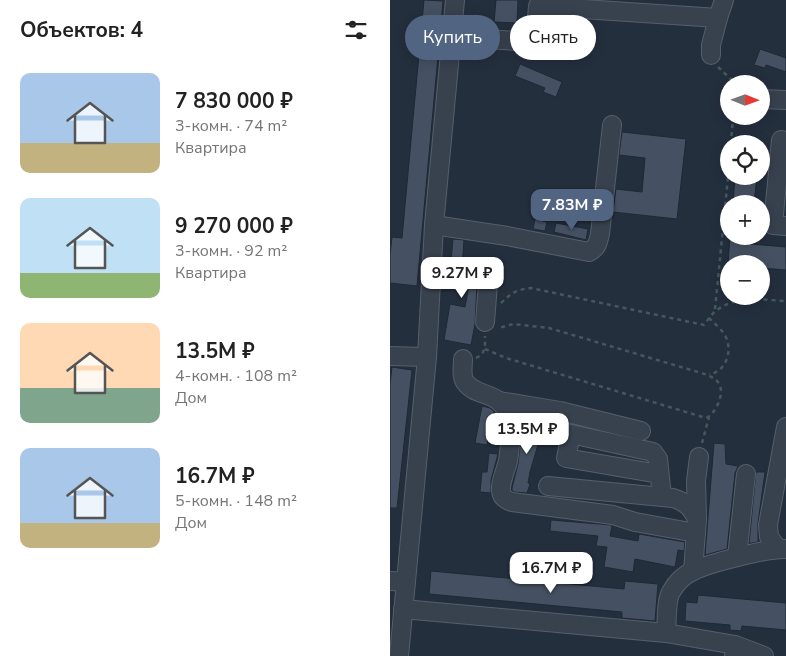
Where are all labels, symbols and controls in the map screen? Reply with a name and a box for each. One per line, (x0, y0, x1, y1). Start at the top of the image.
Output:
chip: Купить (405, 15, 500, 60)
chip: Снять (510, 15, 596, 60)
text: Объектов: 4 (20, 16, 143, 44)
icon: filters (342, 16, 370, 44)
north arrow (720, 75, 770, 125)
map controls (720, 75, 770, 305)
text: 7 830 000 ₽ (175, 87, 293, 115)
icon: home (60, 93, 120, 153)
text: 3-комн. · 74 m² (175, 115, 287, 137)
button: locate (720, 135, 770, 185)
text: Квартира (175, 137, 247, 159)
pin: 7.83M ₽ (526, 188, 618, 231)
text: 7.83M ₽ (542, 194, 602, 216)
button: + (720, 195, 770, 245)
text: 9 270 000 ₽ (175, 212, 293, 240)
icon: home (60, 218, 120, 278)
text: 3-комн. · 92 m² (175, 240, 287, 262)
button: − (720, 255, 770, 305)
pin: 9.27M ₽ (416, 256, 508, 299)
text: Квартира (175, 262, 247, 284)
text: 9.27M ₽ (432, 262, 492, 284)
text: 13.5M ₽ (175, 337, 255, 365)
icon: home (60, 343, 120, 403)
text: 4-комн. · 108 m² (175, 365, 297, 387)
text: Дом (175, 387, 207, 409)
pin: 13.5M ₽ (481, 412, 573, 455)
text: 13.5M ₽ (497, 418, 557, 440)
text: 16.7M ₽ (175, 462, 255, 490)
icon: home (60, 468, 120, 528)
text: 5-комн. · 148 m² (175, 490, 297, 512)
text: Дом (175, 512, 207, 534)
pin: 16.7M ₽ (505, 552, 597, 594)
text: 16.7M ₽ (521, 557, 581, 579)

